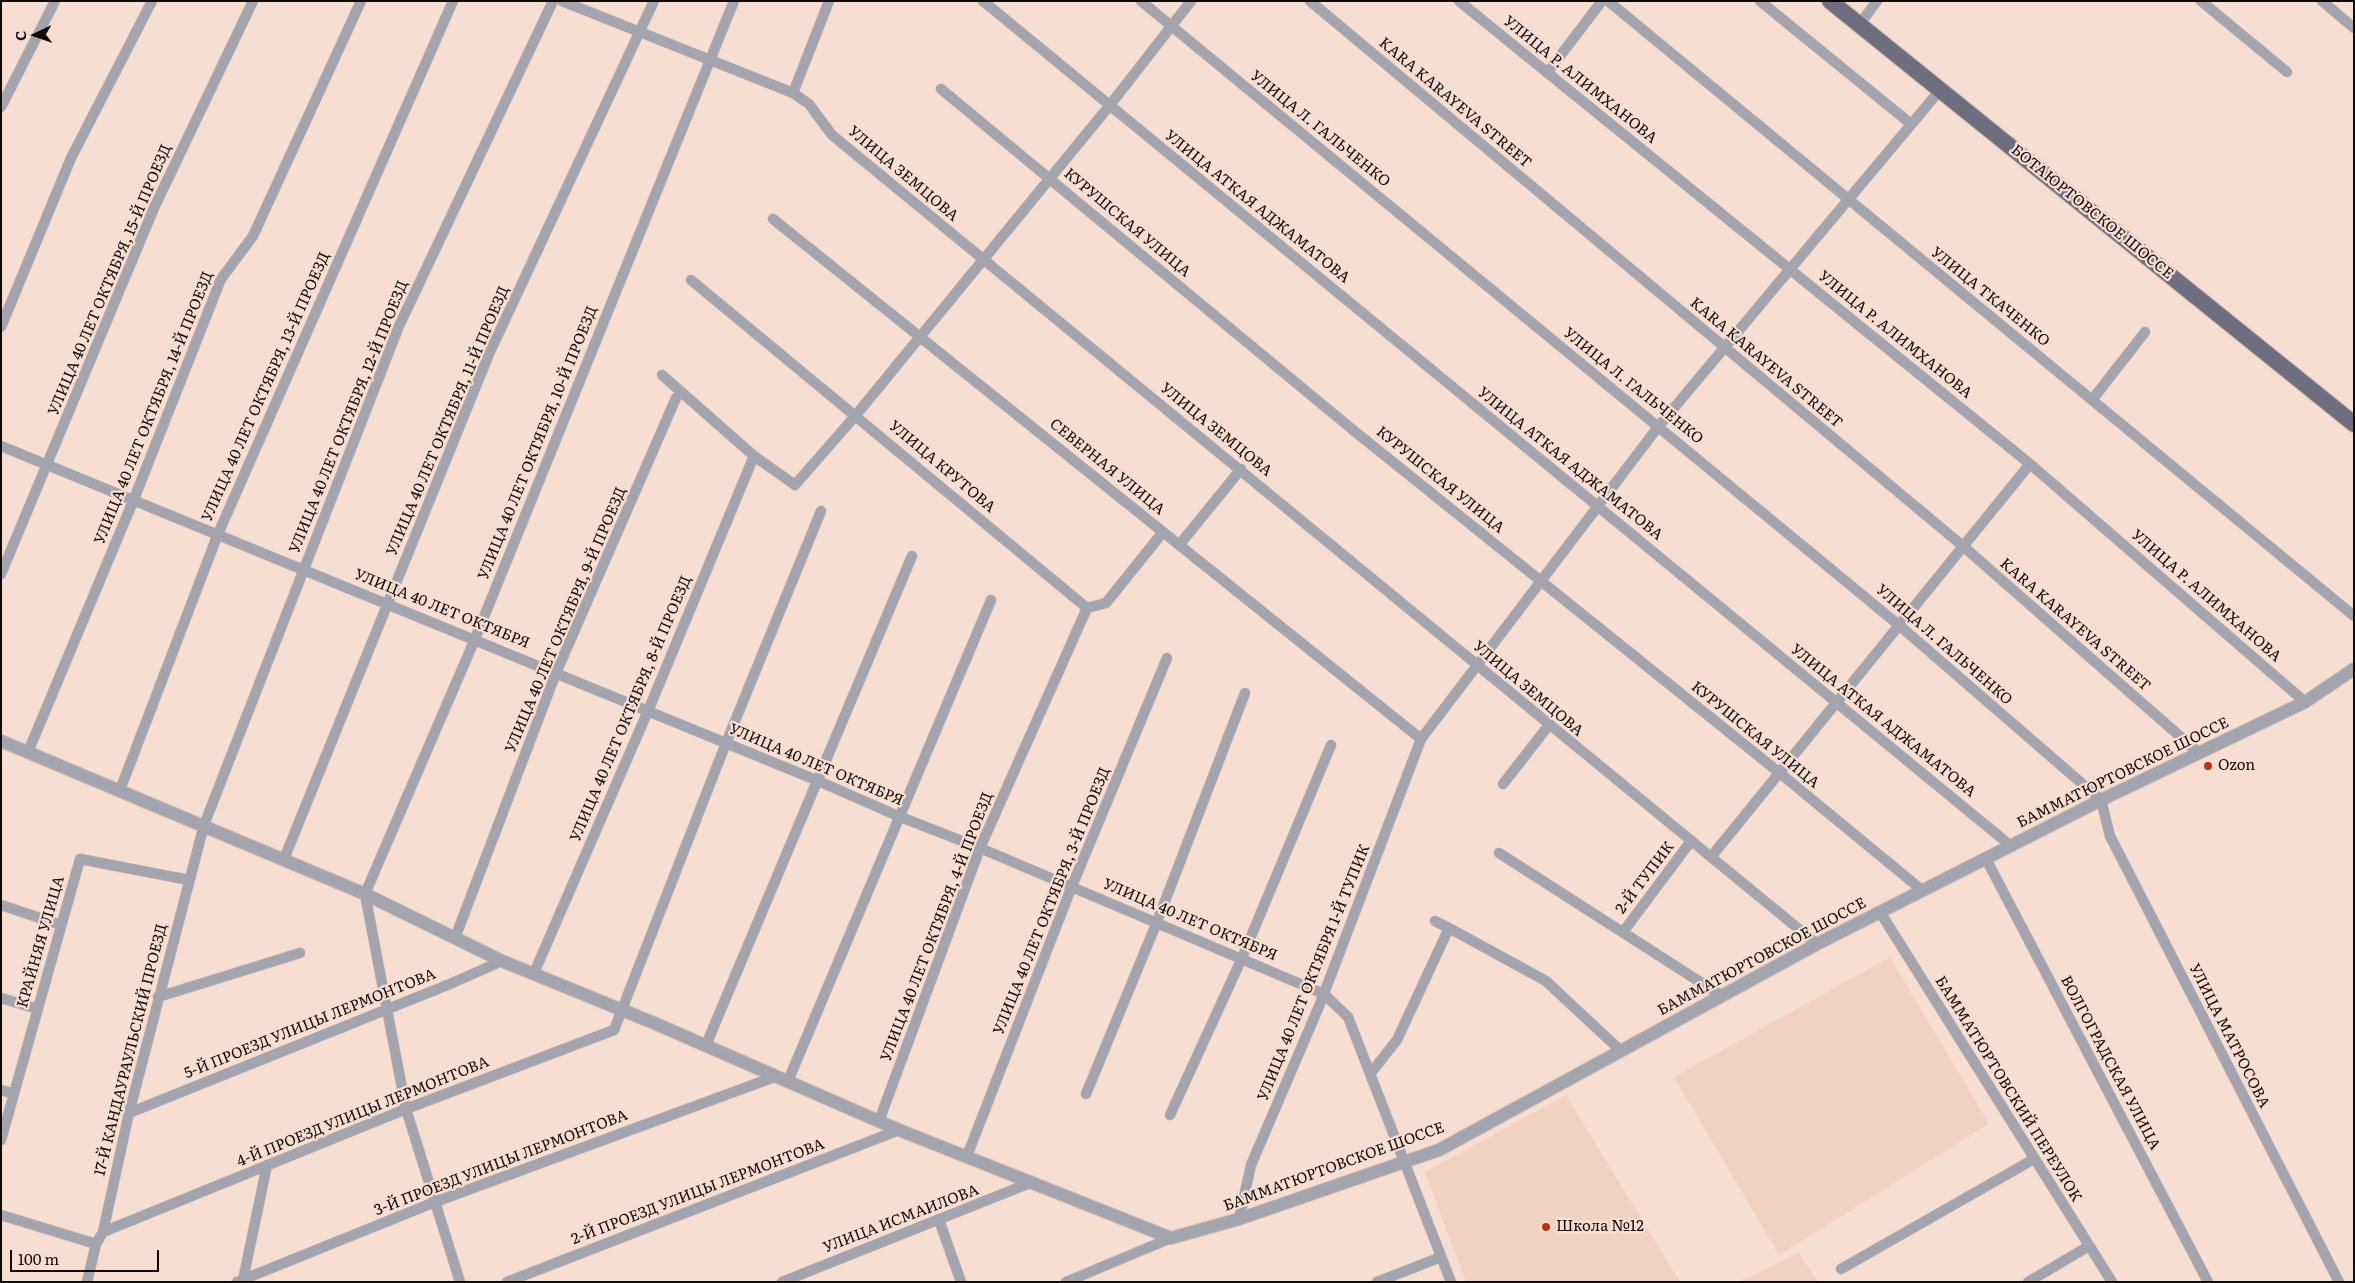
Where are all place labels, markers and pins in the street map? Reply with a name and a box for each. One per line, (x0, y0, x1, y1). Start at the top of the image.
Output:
place label: Ozon (2218, 757, 2255, 775)
marker: Ozon (2202, 760, 2214, 772)
place label: Школа №12 (1556, 1218, 1644, 1236)
marker: Школа №12 (1540, 1221, 1552, 1233)

